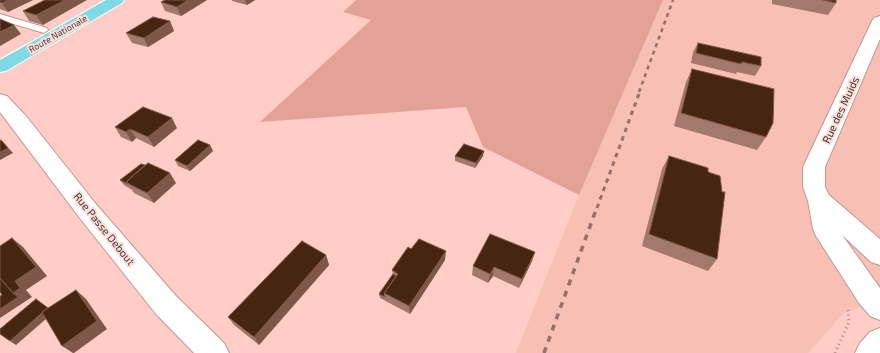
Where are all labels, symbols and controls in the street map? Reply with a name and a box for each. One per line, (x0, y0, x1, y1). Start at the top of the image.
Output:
street label: Route Nationale (27, 13, 89, 55)
street label: Rue des Muids (820, 74, 862, 146)
street label: Rue Passe Debout (71, 190, 137, 268)

